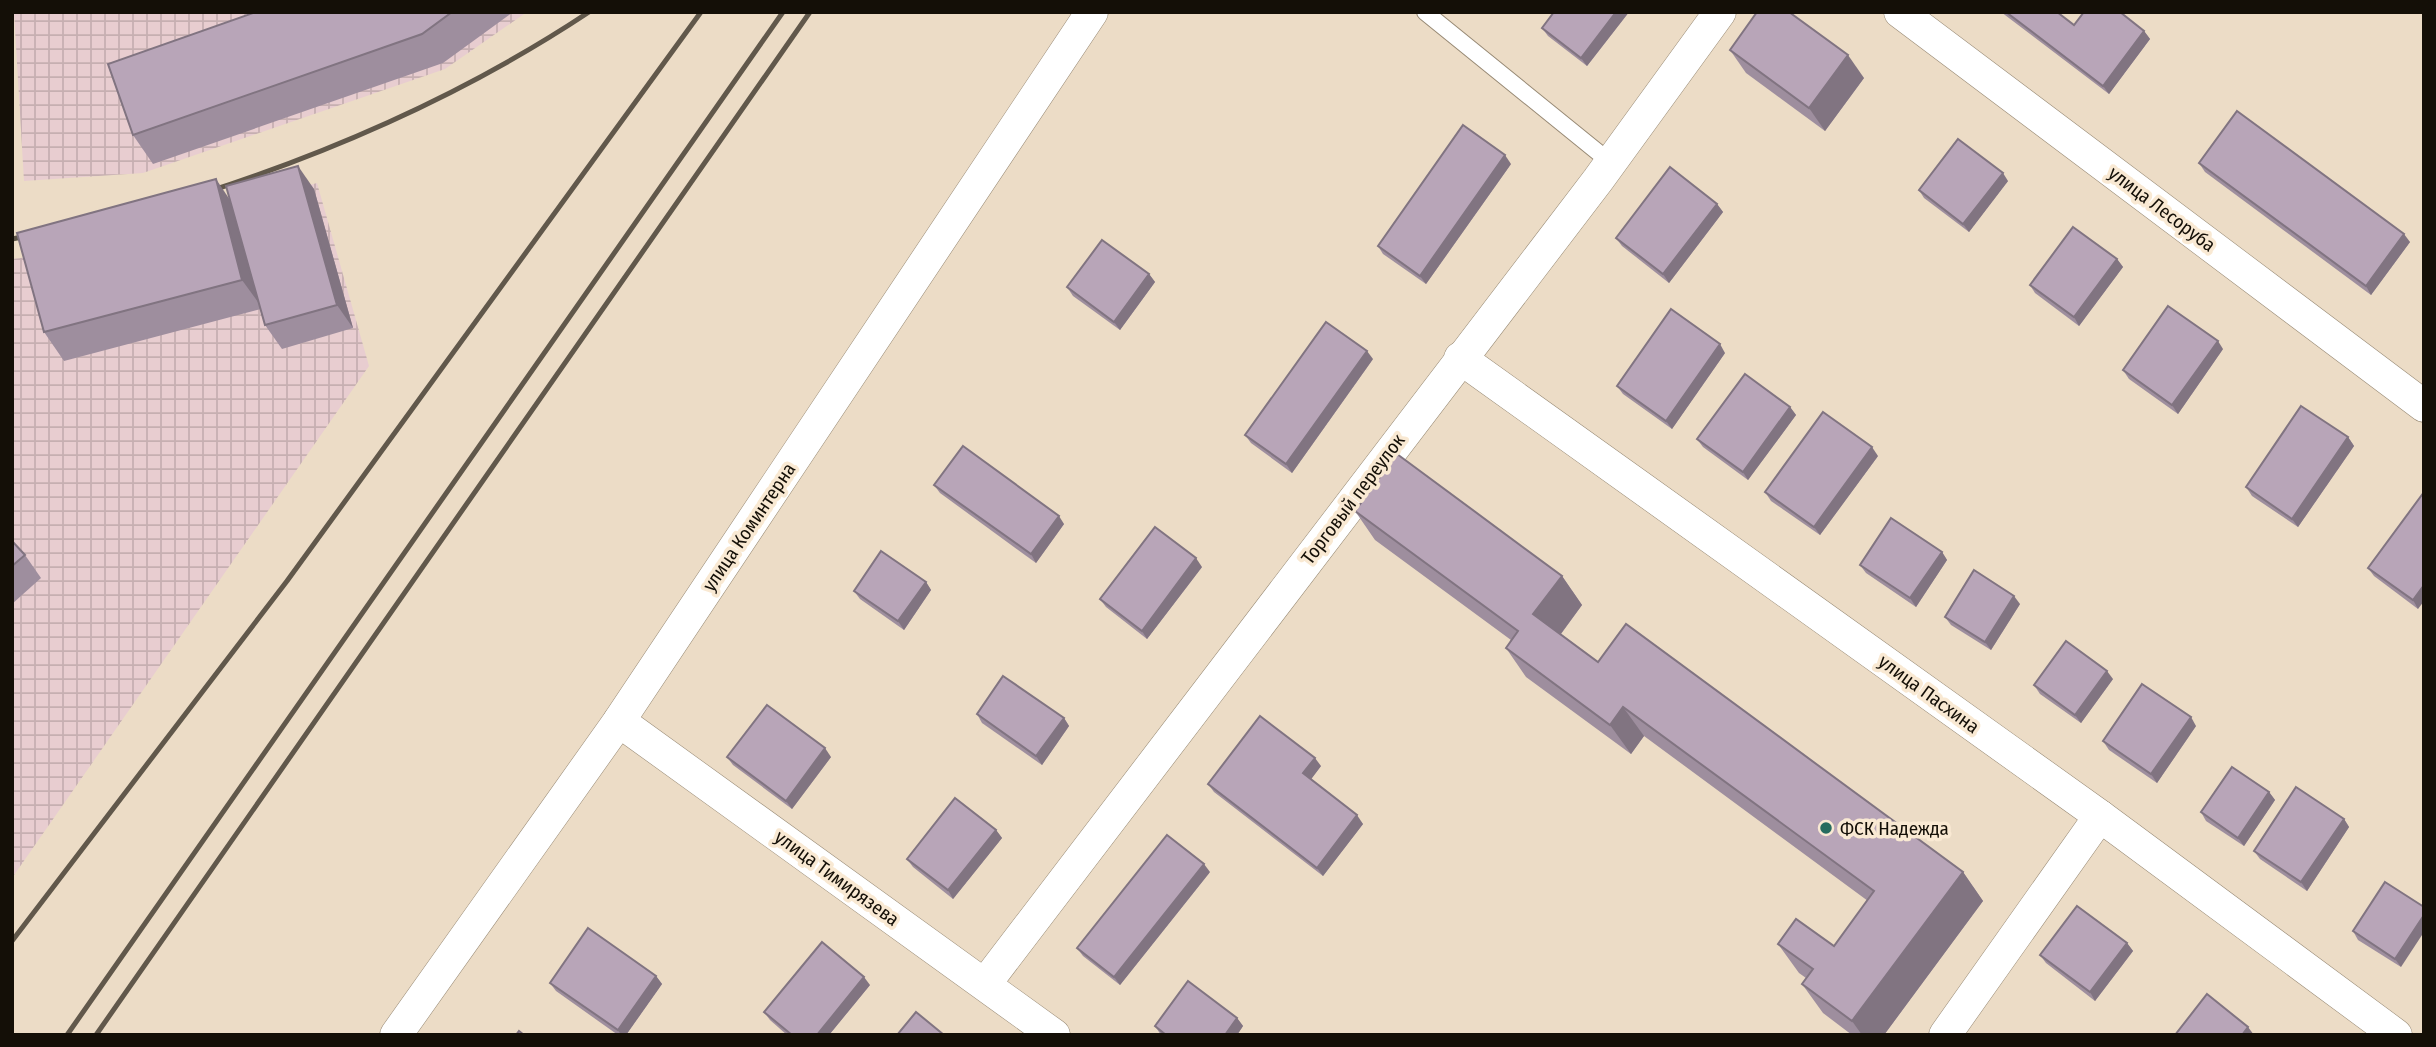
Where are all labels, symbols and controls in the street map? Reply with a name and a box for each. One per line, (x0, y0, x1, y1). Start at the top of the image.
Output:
street label: улица Лесоруба (2104, 161, 2220, 257)
street label: Торговый переулок (1296, 429, 1410, 569)
street label: улица Коминтерна (698, 458, 800, 596)
street label: улица Пасхина (1874, 650, 1984, 738)
place label: ФСК Надежда (1840, 817, 1949, 840)
marker: ФСК Надежда (1818, 820, 1834, 836)
street label: улица Тимирязева (770, 825, 904, 931)

